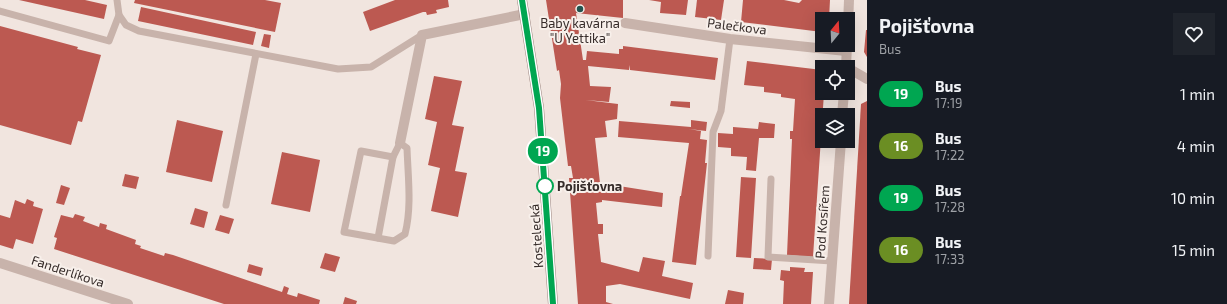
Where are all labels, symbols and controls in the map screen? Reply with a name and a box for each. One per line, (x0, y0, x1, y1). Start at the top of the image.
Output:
marker: Baby kavárna "U Yettika" (575, 4, 585, 14)
north arrow (815, 12, 855, 52)
map controls (815, 12, 855, 148)
button: heart (1173, 13, 1215, 55)
street label: Palečkova (706, 14, 768, 38)
text: Pojišťovna (879, 14, 974, 37)
place label: Baby kavárna "U Yettika" (540, 15, 620, 46)
text: Bus (879, 41, 901, 57)
button: locate (815, 60, 855, 100)
text: Bus (935, 77, 961, 95)
text: 19 (894, 85, 908, 102)
text: 1 min (1180, 85, 1215, 103)
text: 17:19 (935, 95, 963, 111)
button: layers (815, 108, 855, 148)
text: Bus (935, 129, 961, 147)
text: 16 (894, 137, 908, 154)
text: 4 min (1177, 137, 1215, 155)
line badge: 19 (525, 138, 561, 164)
text: 19 (536, 142, 550, 159)
text: 17:22 (935, 147, 965, 163)
marker: Pojišťovna (536, 177, 554, 195)
place label: Pojišťovna (557, 178, 622, 194)
text: Bus (935, 181, 961, 199)
street label: Pod Kosířem (811, 185, 833, 259)
text: 19 (894, 189, 908, 206)
text: 10 min (1171, 189, 1215, 207)
text: 17:28 (935, 199, 965, 215)
street label: Kostelecká (526, 203, 546, 269)
text: Bus (935, 233, 961, 251)
text: 16 (894, 241, 908, 258)
text: 15 min (1172, 241, 1215, 259)
text: 17:33 (935, 251, 964, 267)
street label: Fanderlíkova (29, 252, 107, 290)

